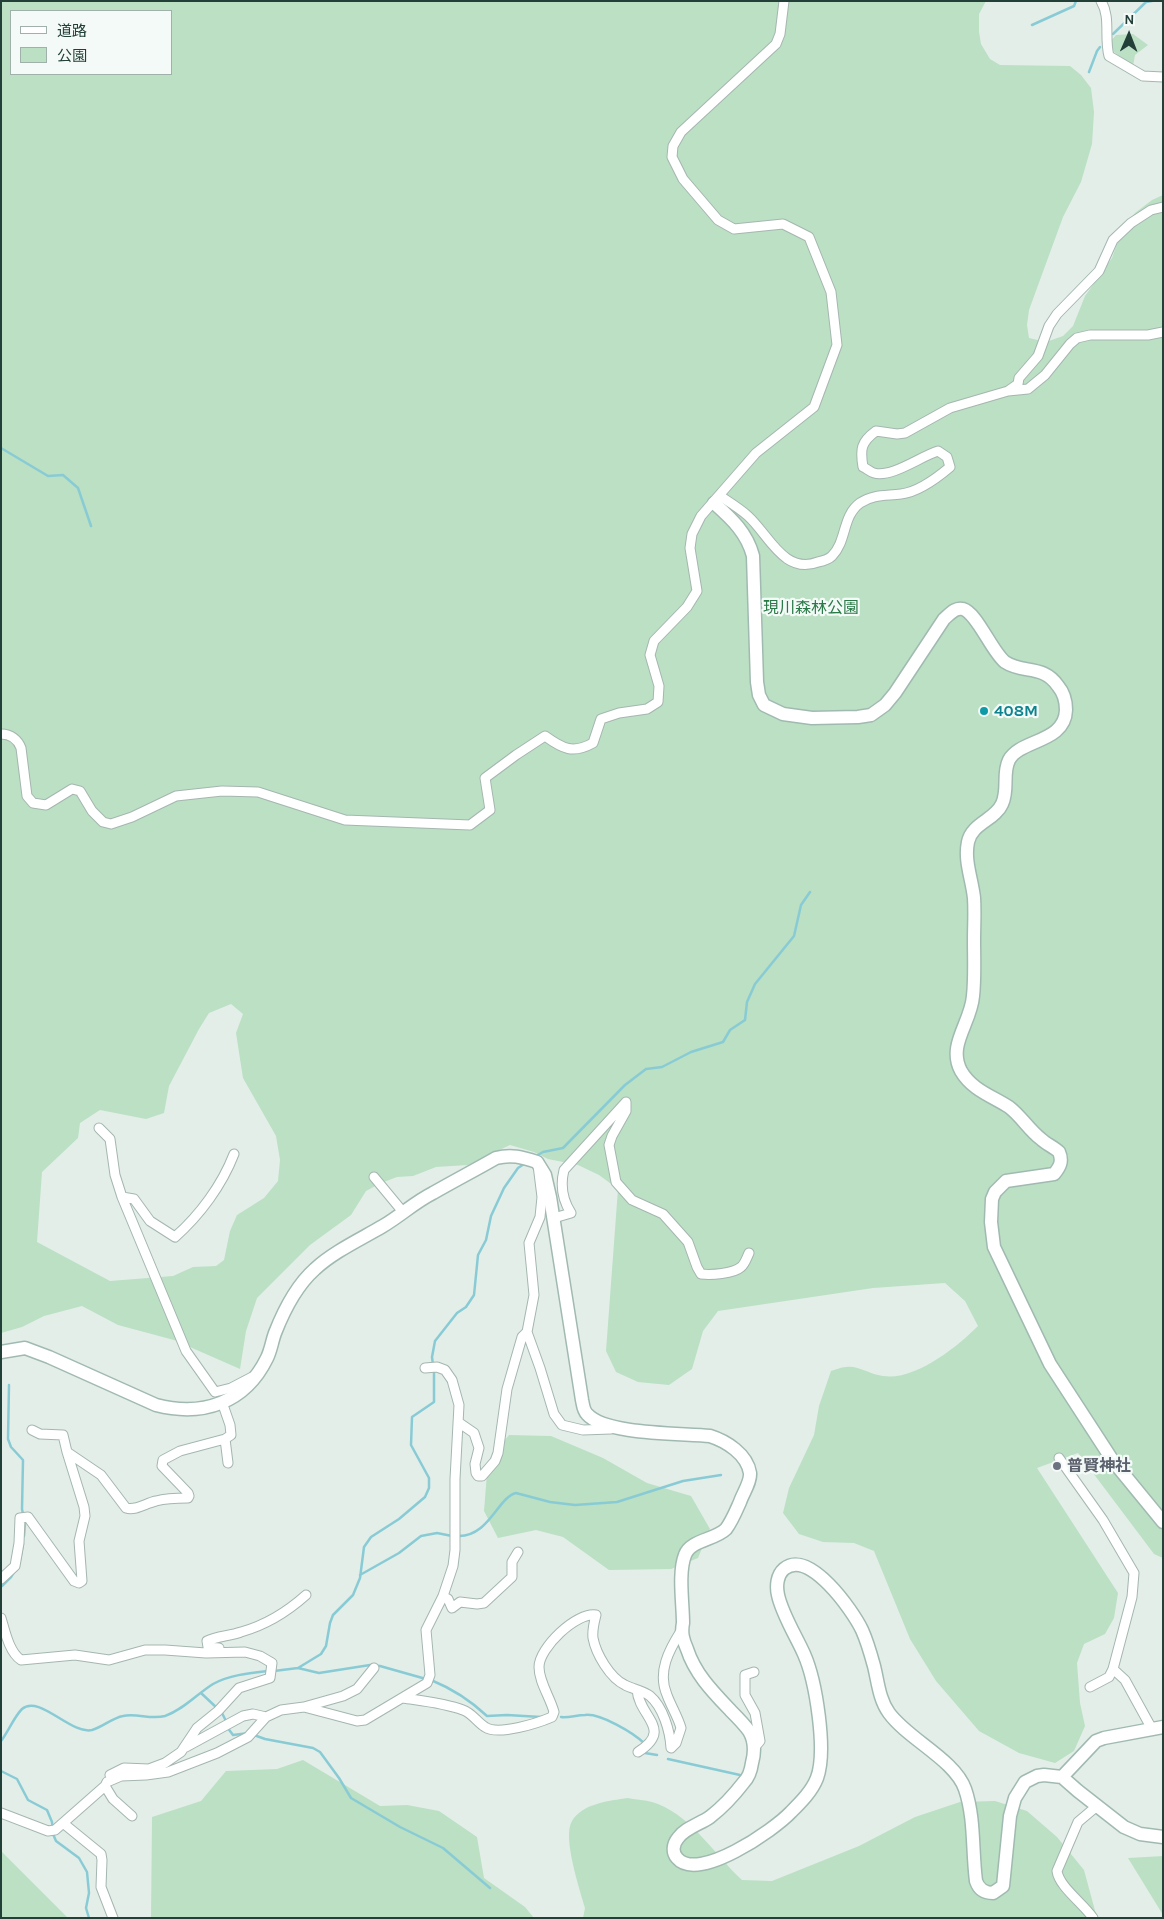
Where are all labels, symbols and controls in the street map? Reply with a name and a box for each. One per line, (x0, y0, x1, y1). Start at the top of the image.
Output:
legend (10, 10, 172, 75)
north arrow (1104, 10, 1154, 60)
text: N (1124, 11, 1134, 28)
text: 道路 (57, 22, 87, 40)
text: 公園 (57, 47, 87, 65)
park label: 現川森林公園 (763, 598, 859, 618)
place label: 408M (994, 701, 1038, 721)
marker: 408M (978, 705, 990, 717)
place label: 普賢神社 (1067, 1456, 1131, 1476)
marker: 普賢神社 (1051, 1460, 1063, 1472)

